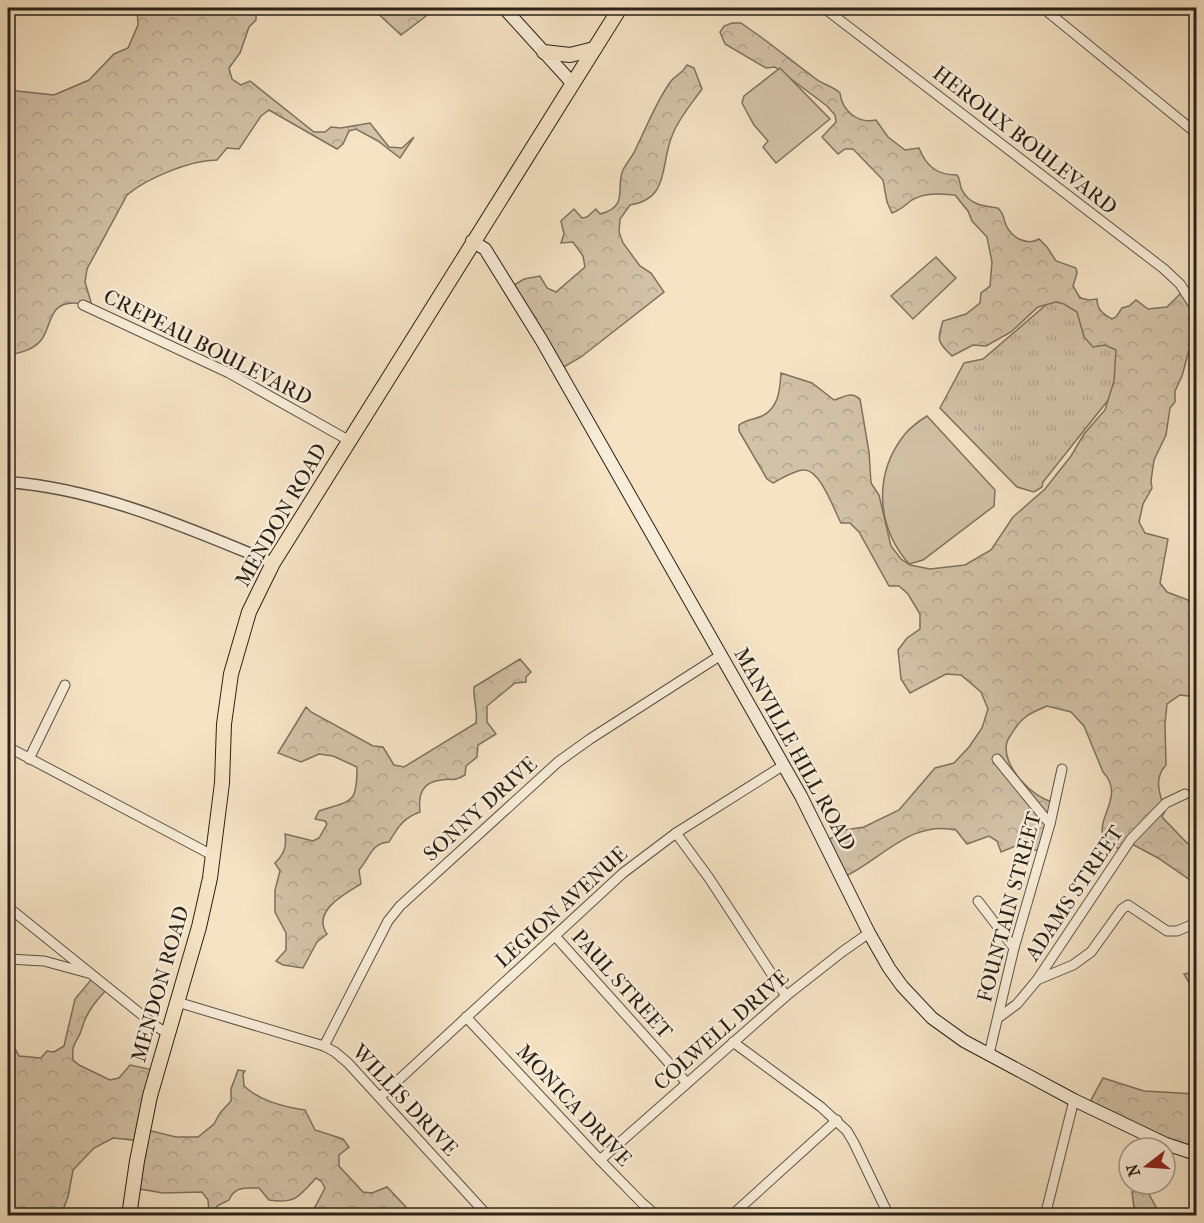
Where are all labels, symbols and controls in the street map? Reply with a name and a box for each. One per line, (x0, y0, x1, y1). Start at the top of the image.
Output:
street label: HEROUX BOULEVARD (928, 61, 1122, 219)
street label: CREPEAU BOULEVARD (100, 284, 316, 410)
street label: MENDON ROAD (230, 439, 332, 591)
street label: MANVILLE HILL ROAD (729, 643, 861, 855)
street label: SONNY DRIVE (418, 752, 542, 866)
street label: FOUNTAIN STREET (972, 809, 1046, 1005)
street label: ADAMS STREET (1019, 820, 1128, 966)
street label: LEGION AVENUE (490, 841, 632, 972)
street label: MENDON ROAD (126, 903, 194, 1065)
street label: PAUL STREET (567, 925, 678, 1044)
street label: COLWELL DRIVE (649, 965, 793, 1095)
street label: WILLIS DRIVE (347, 1039, 463, 1161)
street label: MONICA DRIVE (512, 1039, 637, 1171)
north arrow (1117, 1136, 1177, 1196)
text: N (1122, 1161, 1144, 1179)

